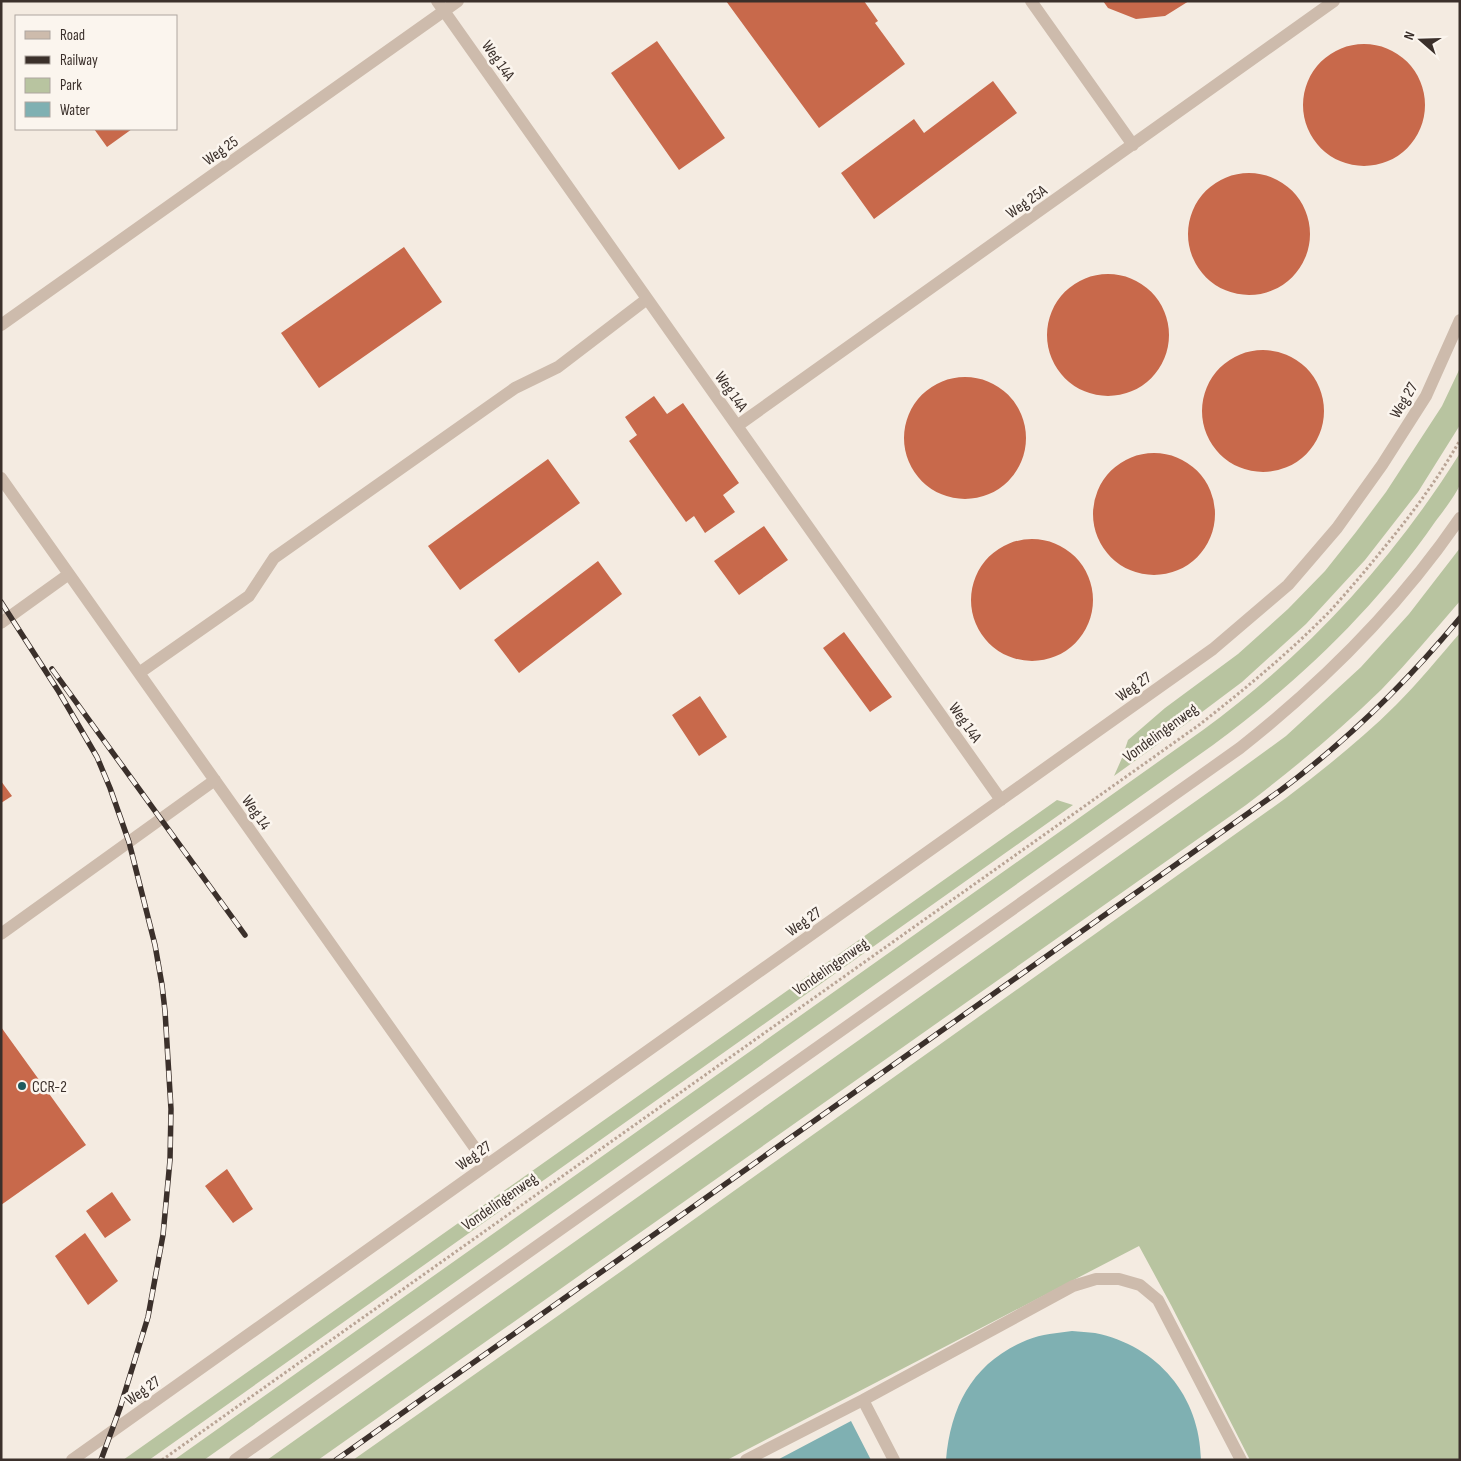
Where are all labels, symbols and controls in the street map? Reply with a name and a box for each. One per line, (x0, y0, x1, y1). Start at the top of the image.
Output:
legend (15, 15, 178, 130)
north arrow (1396, 15, 1446, 65)
text: Road (60, 26, 85, 45)
text: N (1400, 29, 1419, 42)
street label: Weg 14A (477, 37, 518, 85)
text: Railway (60, 51, 98, 70)
text: Park (60, 76, 82, 95)
text: Water (60, 101, 91, 120)
street label: Weg 25 (200, 132, 242, 170)
street label: Weg 25A (1003, 181, 1051, 223)
street label: Weg 14A (710, 368, 751, 416)
street label: Weg 27 (1386, 379, 1423, 422)
street label: Weg 27 (1113, 668, 1156, 706)
street label: Weg 14A (944, 699, 985, 747)
street label: Vondelingenweg (1120, 700, 1202, 767)
street label: Weg 14 (237, 792, 275, 834)
street label: Weg 27 (783, 903, 826, 941)
street label: Vondelingenweg (789, 934, 872, 1000)
place label: CCR-2 (32, 1078, 67, 1097)
marker: CCR-2 (16, 1080, 28, 1092)
street label: Weg 27 (453, 1137, 496, 1175)
street label: Vondelingenweg (458, 1169, 541, 1235)
street label: Weg 27 (122, 1372, 165, 1410)

